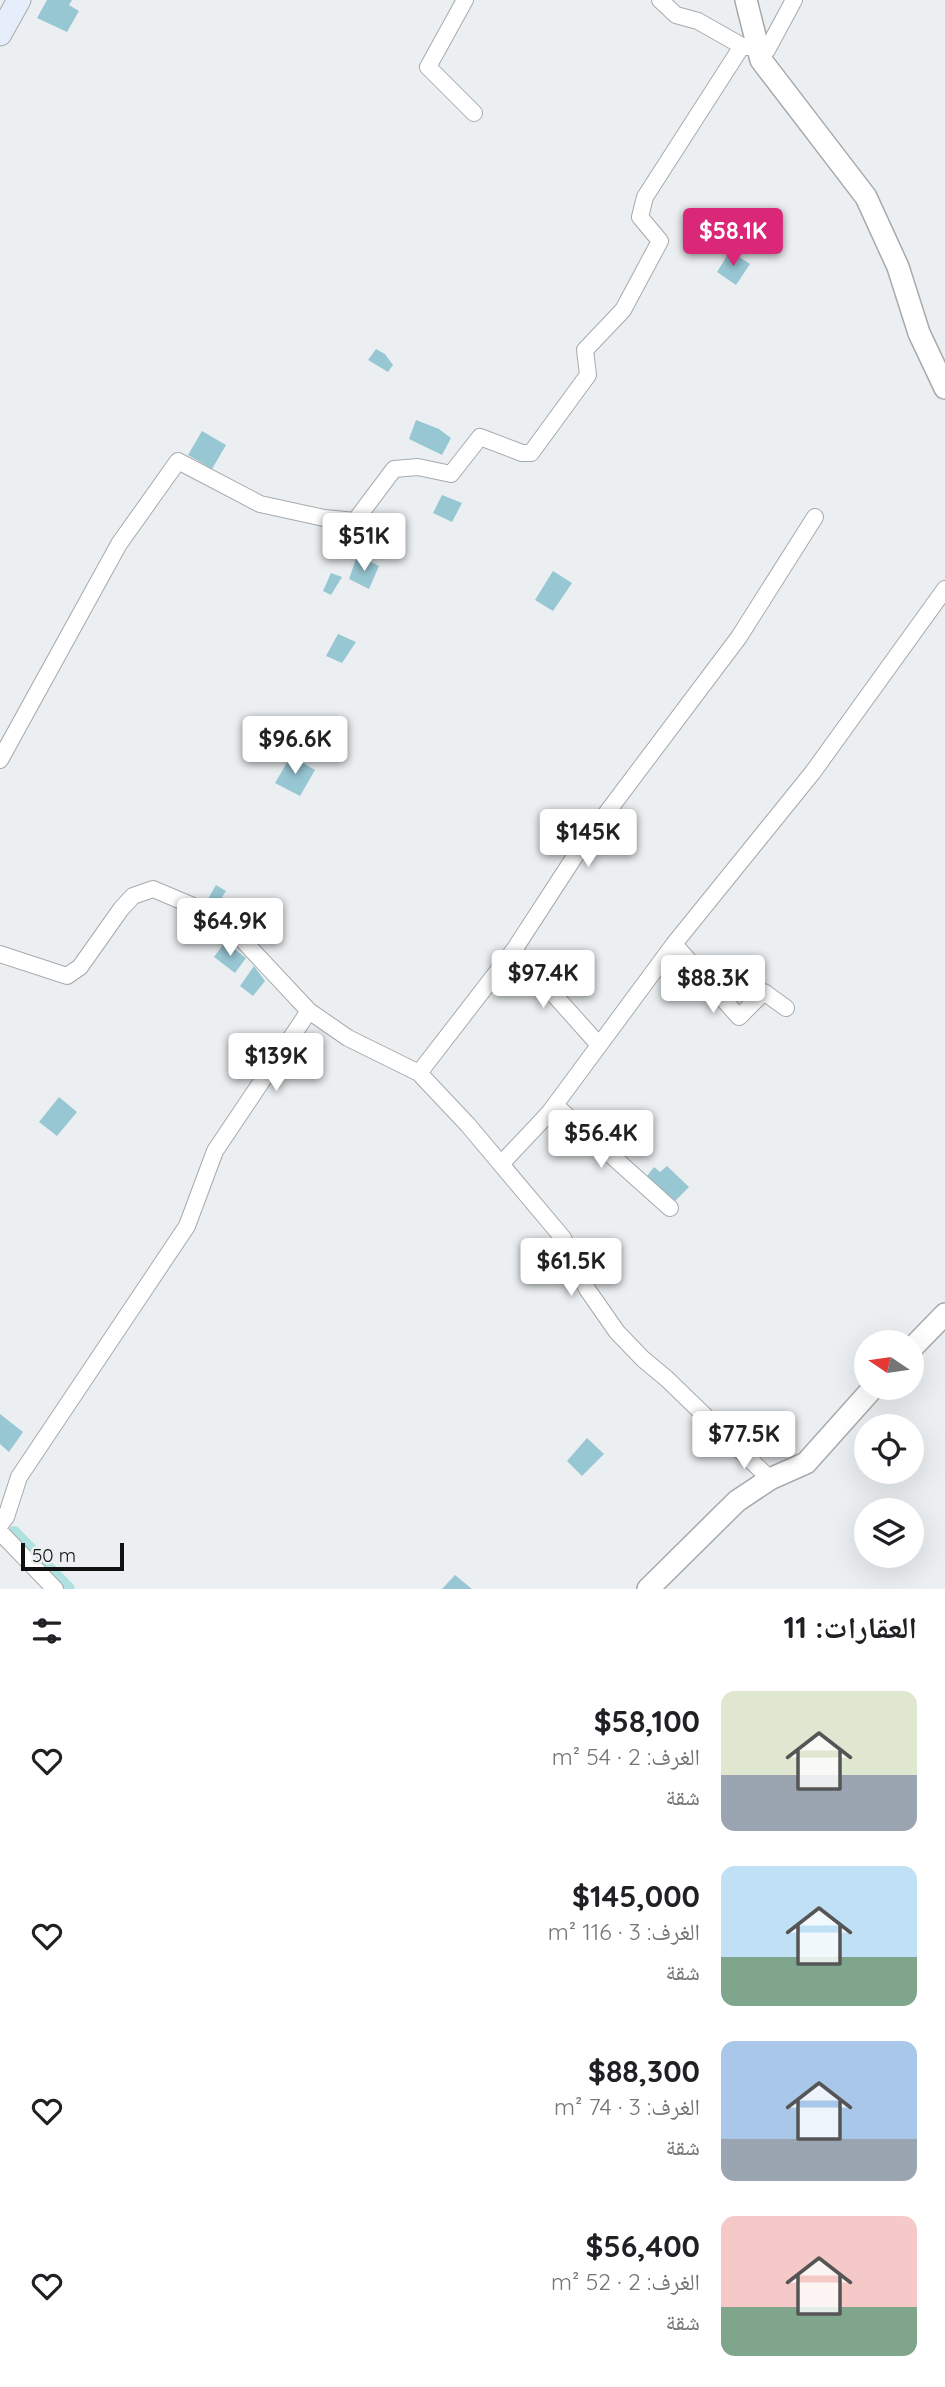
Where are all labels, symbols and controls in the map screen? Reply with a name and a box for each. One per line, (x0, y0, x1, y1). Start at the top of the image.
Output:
pin: $58.1K (676, 208, 790, 268)
text: $58.1K (699, 216, 767, 245)
pin: $51K (323, 514, 405, 573)
text: $51K (339, 521, 390, 550)
pin: $96.6K (238, 716, 352, 776)
text: $96.6K (258, 724, 332, 753)
pin: $145K (539, 810, 637, 869)
text: $145K (556, 817, 620, 846)
pin: $64.9K (173, 898, 287, 958)
text: $64.9K (193, 906, 267, 935)
pin: $97.4K (486, 950, 600, 1010)
pin: $88.3K (656, 956, 770, 1015)
text: $97.4K (508, 958, 578, 987)
text: $88.3K (677, 963, 749, 992)
pin: $139K (227, 1034, 325, 1093)
text: $139K (244, 1041, 308, 1070)
pin: $56.4K (544, 1110, 658, 1170)
text: $56.4K (564, 1118, 638, 1147)
pin: $61.5K (514, 1238, 628, 1298)
text: $61.5K (537, 1246, 605, 1275)
north arrow (854, 1330, 924, 1400)
map controls (854, 1330, 924, 1568)
pin: $77.5K (687, 1412, 801, 1471)
button: locate (854, 1414, 924, 1484)
text: $77.5K (708, 1419, 780, 1448)
button: layers (854, 1498, 924, 1568)
scale bar (21, 1540, 124, 1572)
text: 50 m (32, 1543, 76, 1567)
text: العقارات: 11 (784, 1608, 917, 1646)
icon: filters (28, 1612, 66, 1650)
text: $58,100 (594, 1702, 700, 1740)
icon: home (777, 1719, 861, 1803)
icon: heart (28, 1742, 66, 1780)
text: الغرف: 2 · 54 m² (552, 1742, 700, 1771)
text: شقة (666, 1782, 700, 1811)
text: $145,000 (572, 1877, 700, 1915)
icon: home (777, 1894, 861, 1978)
icon: heart (28, 1917, 66, 1955)
text: الغرف: 3 · 116 m² (548, 1917, 700, 1946)
text: شقة (666, 1957, 700, 1986)
text: $88,300 (588, 2052, 700, 2090)
icon: home (777, 2069, 861, 2153)
icon: heart (28, 2092, 66, 2130)
text: الغرف: 3 · 74 m² (554, 2092, 700, 2121)
text: شقة (666, 2132, 700, 2161)
text: $56,400 (585, 2227, 700, 2265)
icon: home (777, 2244, 861, 2328)
icon: heart (28, 2267, 66, 2305)
text: الغرف: 2 · 52 m² (551, 2267, 700, 2296)
text: شقة (666, 2307, 700, 2336)

